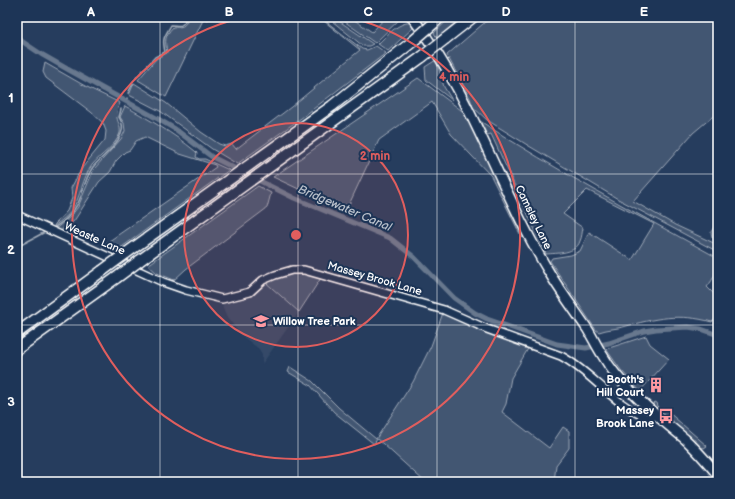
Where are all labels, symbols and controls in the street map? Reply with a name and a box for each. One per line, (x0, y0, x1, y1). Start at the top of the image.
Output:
text: A (86, 4, 95, 20)
text: B (224, 4, 234, 20)
text: C (363, 4, 373, 20)
text: D (501, 4, 511, 20)
text: E (640, 4, 649, 20)
text: 4 min (439, 70, 469, 85)
text: 1 (8, 90, 14, 106)
text: 2 min (360, 149, 390, 164)
water label: Bridgewater Canal (296, 182, 395, 235)
street label: Camsley Lane (512, 183, 555, 252)
street label: Weaste Lane (62, 219, 128, 258)
centre of rings (289, 228, 303, 242)
text: 2 (7, 242, 15, 258)
street label: Massey Brook Lane (326, 259, 424, 298)
school or university icon: Willow Tree Park (252, 312, 270, 330)
place label: Willow Tree Park (273, 315, 356, 328)
place label: Booth's Hill Court (596, 373, 645, 399)
building icon: Booth's Hill Court (647, 376, 665, 394)
text: 3 (7, 394, 15, 410)
place label: Massey Brook Lane (596, 404, 654, 430)
bus stop icon: Massey Brook Lane (657, 407, 675, 425)

